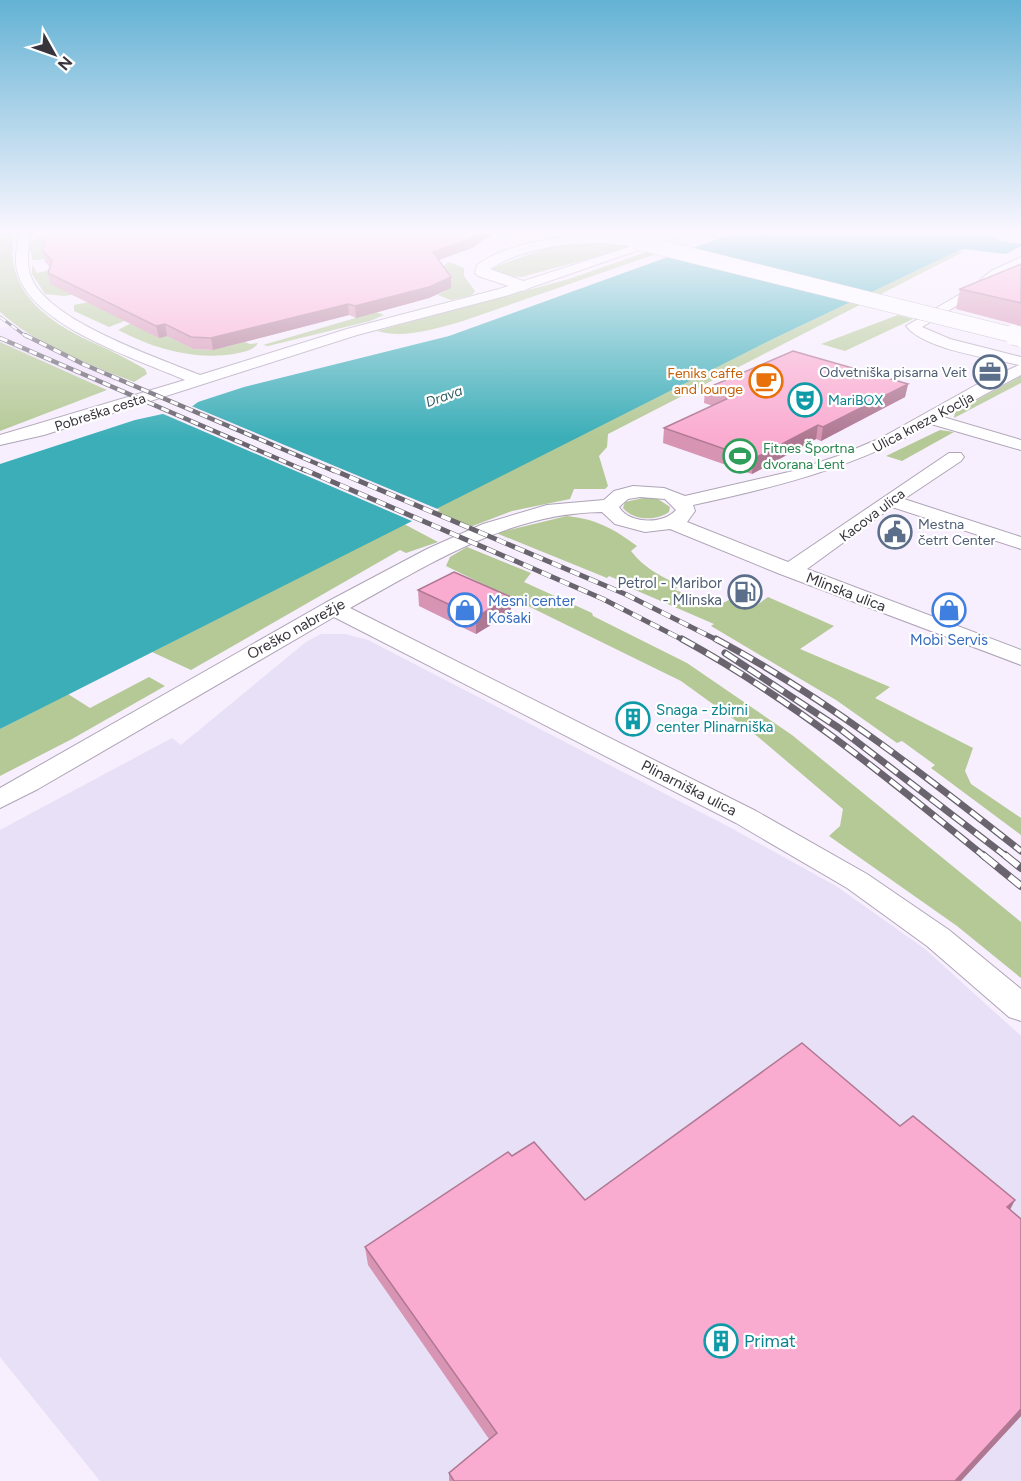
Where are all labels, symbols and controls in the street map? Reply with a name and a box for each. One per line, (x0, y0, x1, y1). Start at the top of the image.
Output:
north arrow (24, 24, 84, 84)
text: N (54, 52, 76, 74)
office icon: Odvetniška pisarna Veit (972, 354, 1008, 390)
cafe icon: Feniks caffe and lounge (748, 363, 784, 399)
place label: Odvetniška pisarna Veit (819, 364, 967, 381)
place label: Feniks caffe and lounge (667, 365, 743, 398)
water label: Drava (423, 382, 465, 411)
theatre icon: MariBOX (787, 382, 823, 418)
street label: Ulica kneza Koclja (870, 389, 977, 456)
street label: Pobreška cesta (53, 390, 148, 435)
place label: MariBOX (828, 392, 883, 409)
sports icon: Fitnes Športna dvorana Lent (722, 438, 758, 474)
place label: Fitnes Športna dvorana Lent (763, 440, 855, 473)
street label: Kacova ulica (836, 485, 908, 546)
public building icon: Mestna četrt Center (877, 514, 913, 550)
place label: Mestna četrt Center (918, 516, 995, 549)
street label: Mlinska ulica (803, 569, 889, 615)
place label: Petrol - Maribor - Mlinska (617, 574, 722, 609)
fuel station icon: Petrol - Maribor - Mlinska (727, 574, 763, 610)
shop icon: Mesni center Košaki (447, 592, 483, 628)
place label: Mesni center Košaki (488, 592, 575, 627)
shop icon: Mobi Servis (931, 592, 967, 628)
street label: Oreško nabrežje (244, 595, 348, 663)
place label: Mobi Servis (910, 631, 988, 649)
building icon: Snaga - zbirni center Plinarniška (615, 701, 651, 737)
place label: Snaga - zbirni center Plinarniška (656, 701, 774, 736)
street label: Plinarniška ulica (638, 756, 740, 820)
building icon: Primat (703, 1323, 739, 1359)
place label: Primat (744, 1330, 796, 1352)

